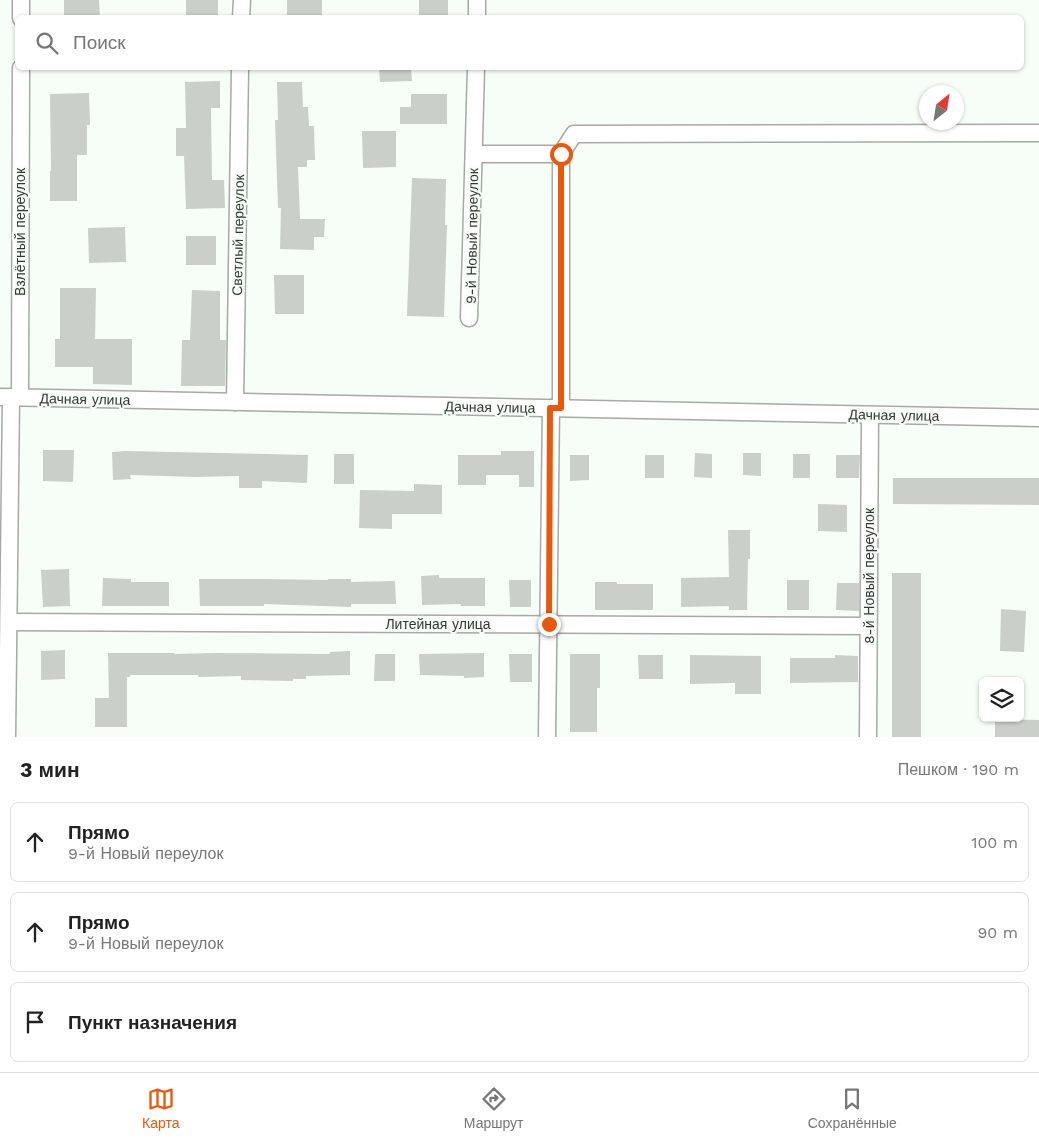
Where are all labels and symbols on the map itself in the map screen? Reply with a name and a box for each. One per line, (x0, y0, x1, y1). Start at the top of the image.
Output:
north arrow (919, 85, 964, 130)
route start (550, 143, 573, 166)
street label: Взлётный переулок (12, 167, 28, 296)
street label: 9-й Новый переулок (463, 167, 481, 304)
street label: Светлый переулок (229, 173, 247, 296)
street label: Дачная улица (40, 390, 131, 408)
street label: Дачная улица (445, 398, 536, 416)
street label: Дачная улица (849, 406, 940, 424)
street label: 8-й Новый переулок (861, 507, 877, 644)
route end (538, 613, 561, 636)
street label: Литейная улица (385, 616, 491, 632)

